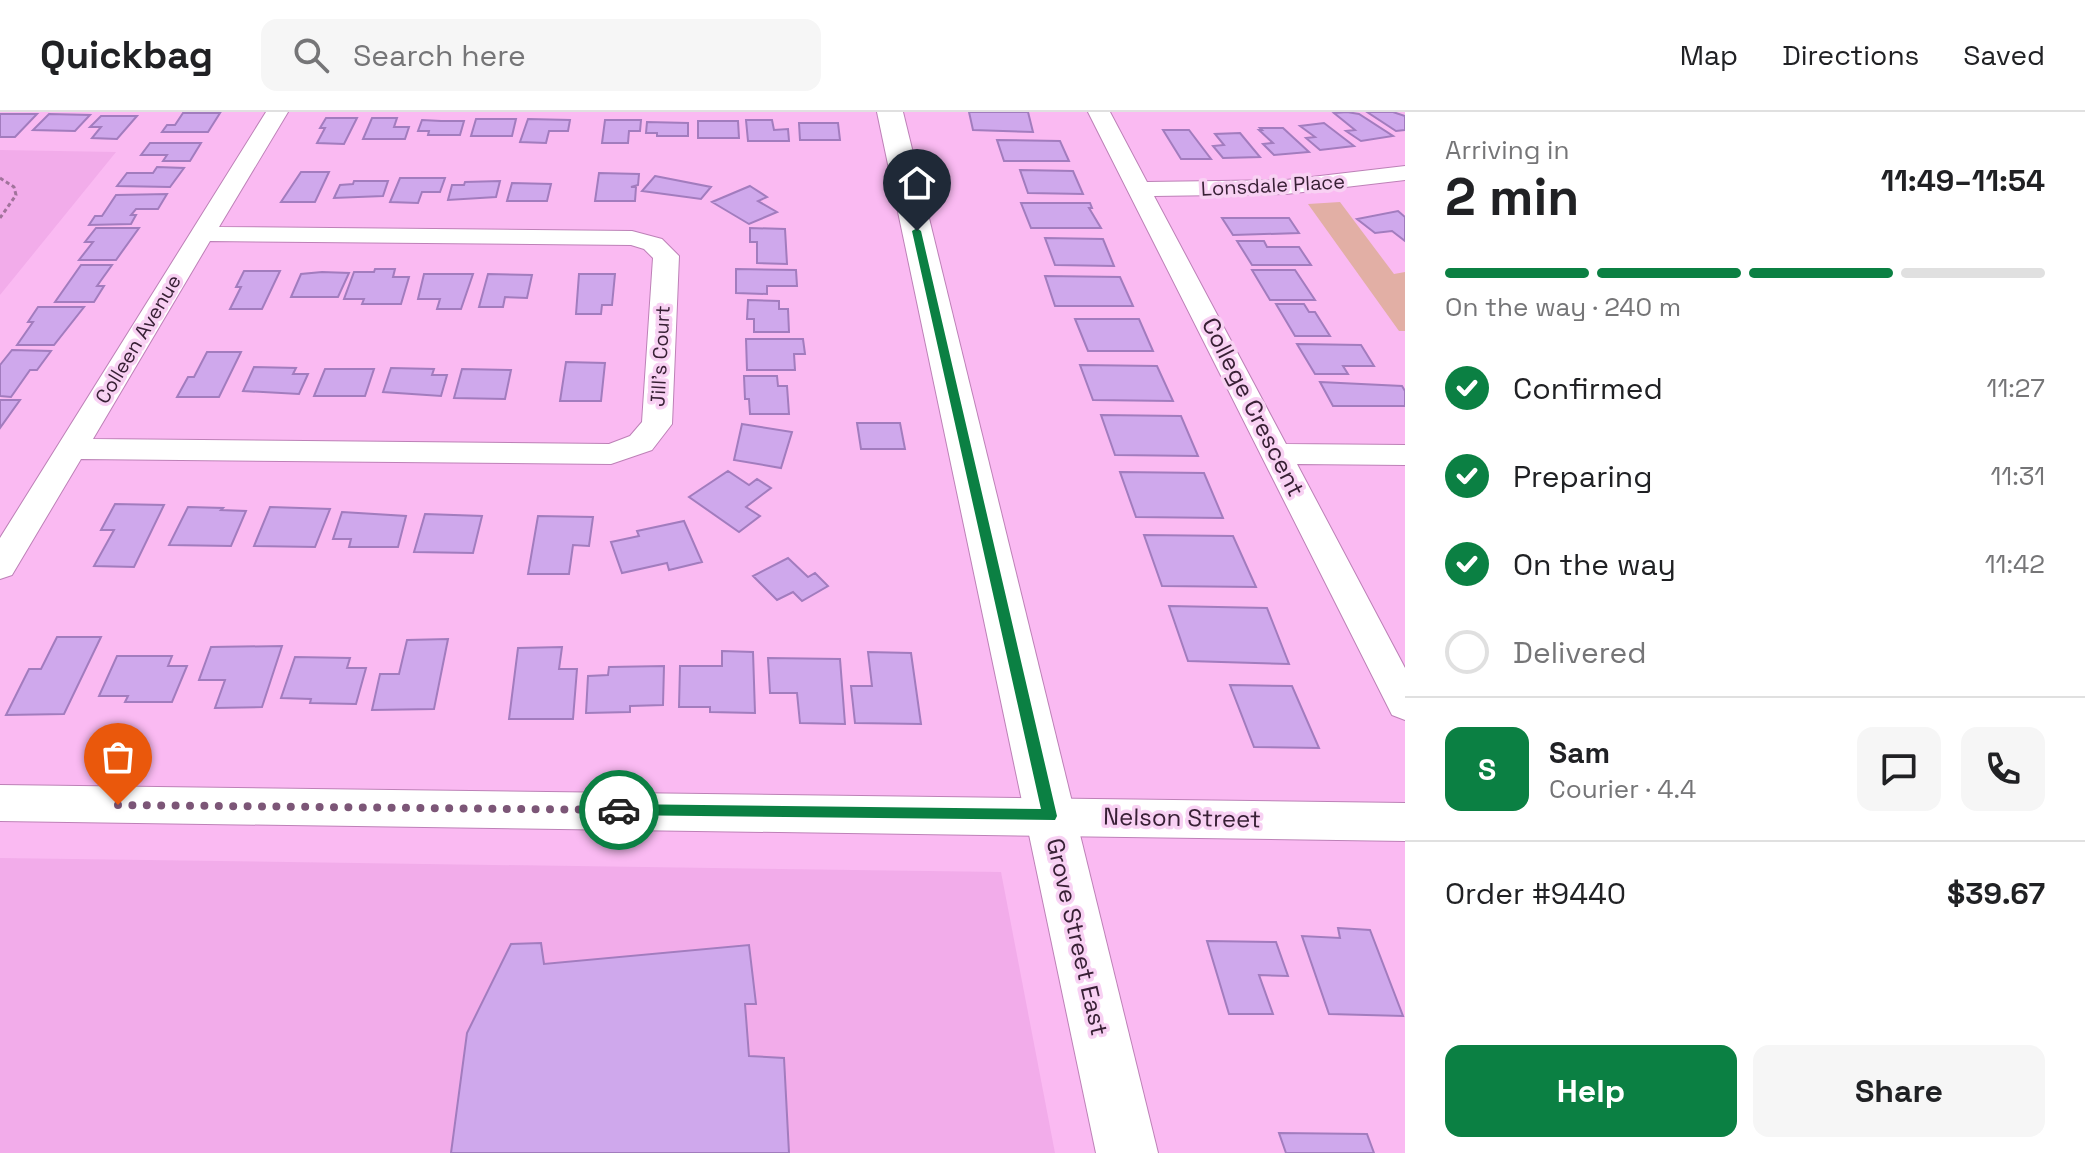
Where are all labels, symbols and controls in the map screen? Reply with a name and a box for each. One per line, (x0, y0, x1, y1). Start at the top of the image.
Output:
search box (261, 19, 821, 91)
text: Quickbag (40, 31, 213, 79)
icon: search (289, 33, 333, 77)
text: Search here (353, 36, 526, 75)
text: Map (1680, 37, 1738, 73)
text: Directions (1782, 37, 1919, 73)
text: Saved (1963, 37, 2045, 73)
text: Arriving in (1445, 133, 1569, 167)
pin (883, 149, 951, 231)
icon: home (895, 161, 939, 205)
text: 11:49–11:54 (1881, 161, 2045, 200)
text: 2 min (1445, 164, 1579, 230)
street label: Lonsdale Place (1200, 168, 1346, 202)
street label: Colleen Avenue (89, 270, 187, 408)
text: On the way · 240 m (1445, 290, 1681, 324)
street label: Jill's Court (644, 305, 676, 407)
street label: College Crescent (1195, 312, 1312, 502)
icon: check (1445, 366, 1489, 410)
text: Confirmed (1513, 369, 1663, 408)
text: 11:27 (1987, 371, 2045, 405)
icon: check (1445, 454, 1489, 498)
text: Preparing (1513, 457, 1652, 496)
text: 11:31 (1990, 459, 2045, 493)
icon: check (1445, 542, 1489, 586)
text: On the way (1513, 545, 1676, 584)
text: 11:42 (1985, 547, 2045, 581)
text: Delivered (1513, 633, 1647, 672)
pin (84, 723, 152, 805)
button: chat (1857, 727, 1941, 811)
button: phone (1961, 727, 2045, 811)
text: Sam (1549, 733, 1610, 772)
icon: bag (96, 735, 140, 779)
text: S (1478, 750, 1496, 789)
courier (579, 770, 659, 850)
text: Courier · 4.4 (1549, 772, 1696, 806)
icon: car (597, 788, 641, 832)
street label: Nelson Street (1103, 801, 1261, 834)
street label: Grove Street East (1040, 835, 1115, 1039)
text: Order #9440 (1445, 874, 1626, 913)
text: $39.67 (1947, 874, 2045, 913)
button: Help (1445, 1045, 1737, 1137)
button: Share (1753, 1045, 2045, 1137)

